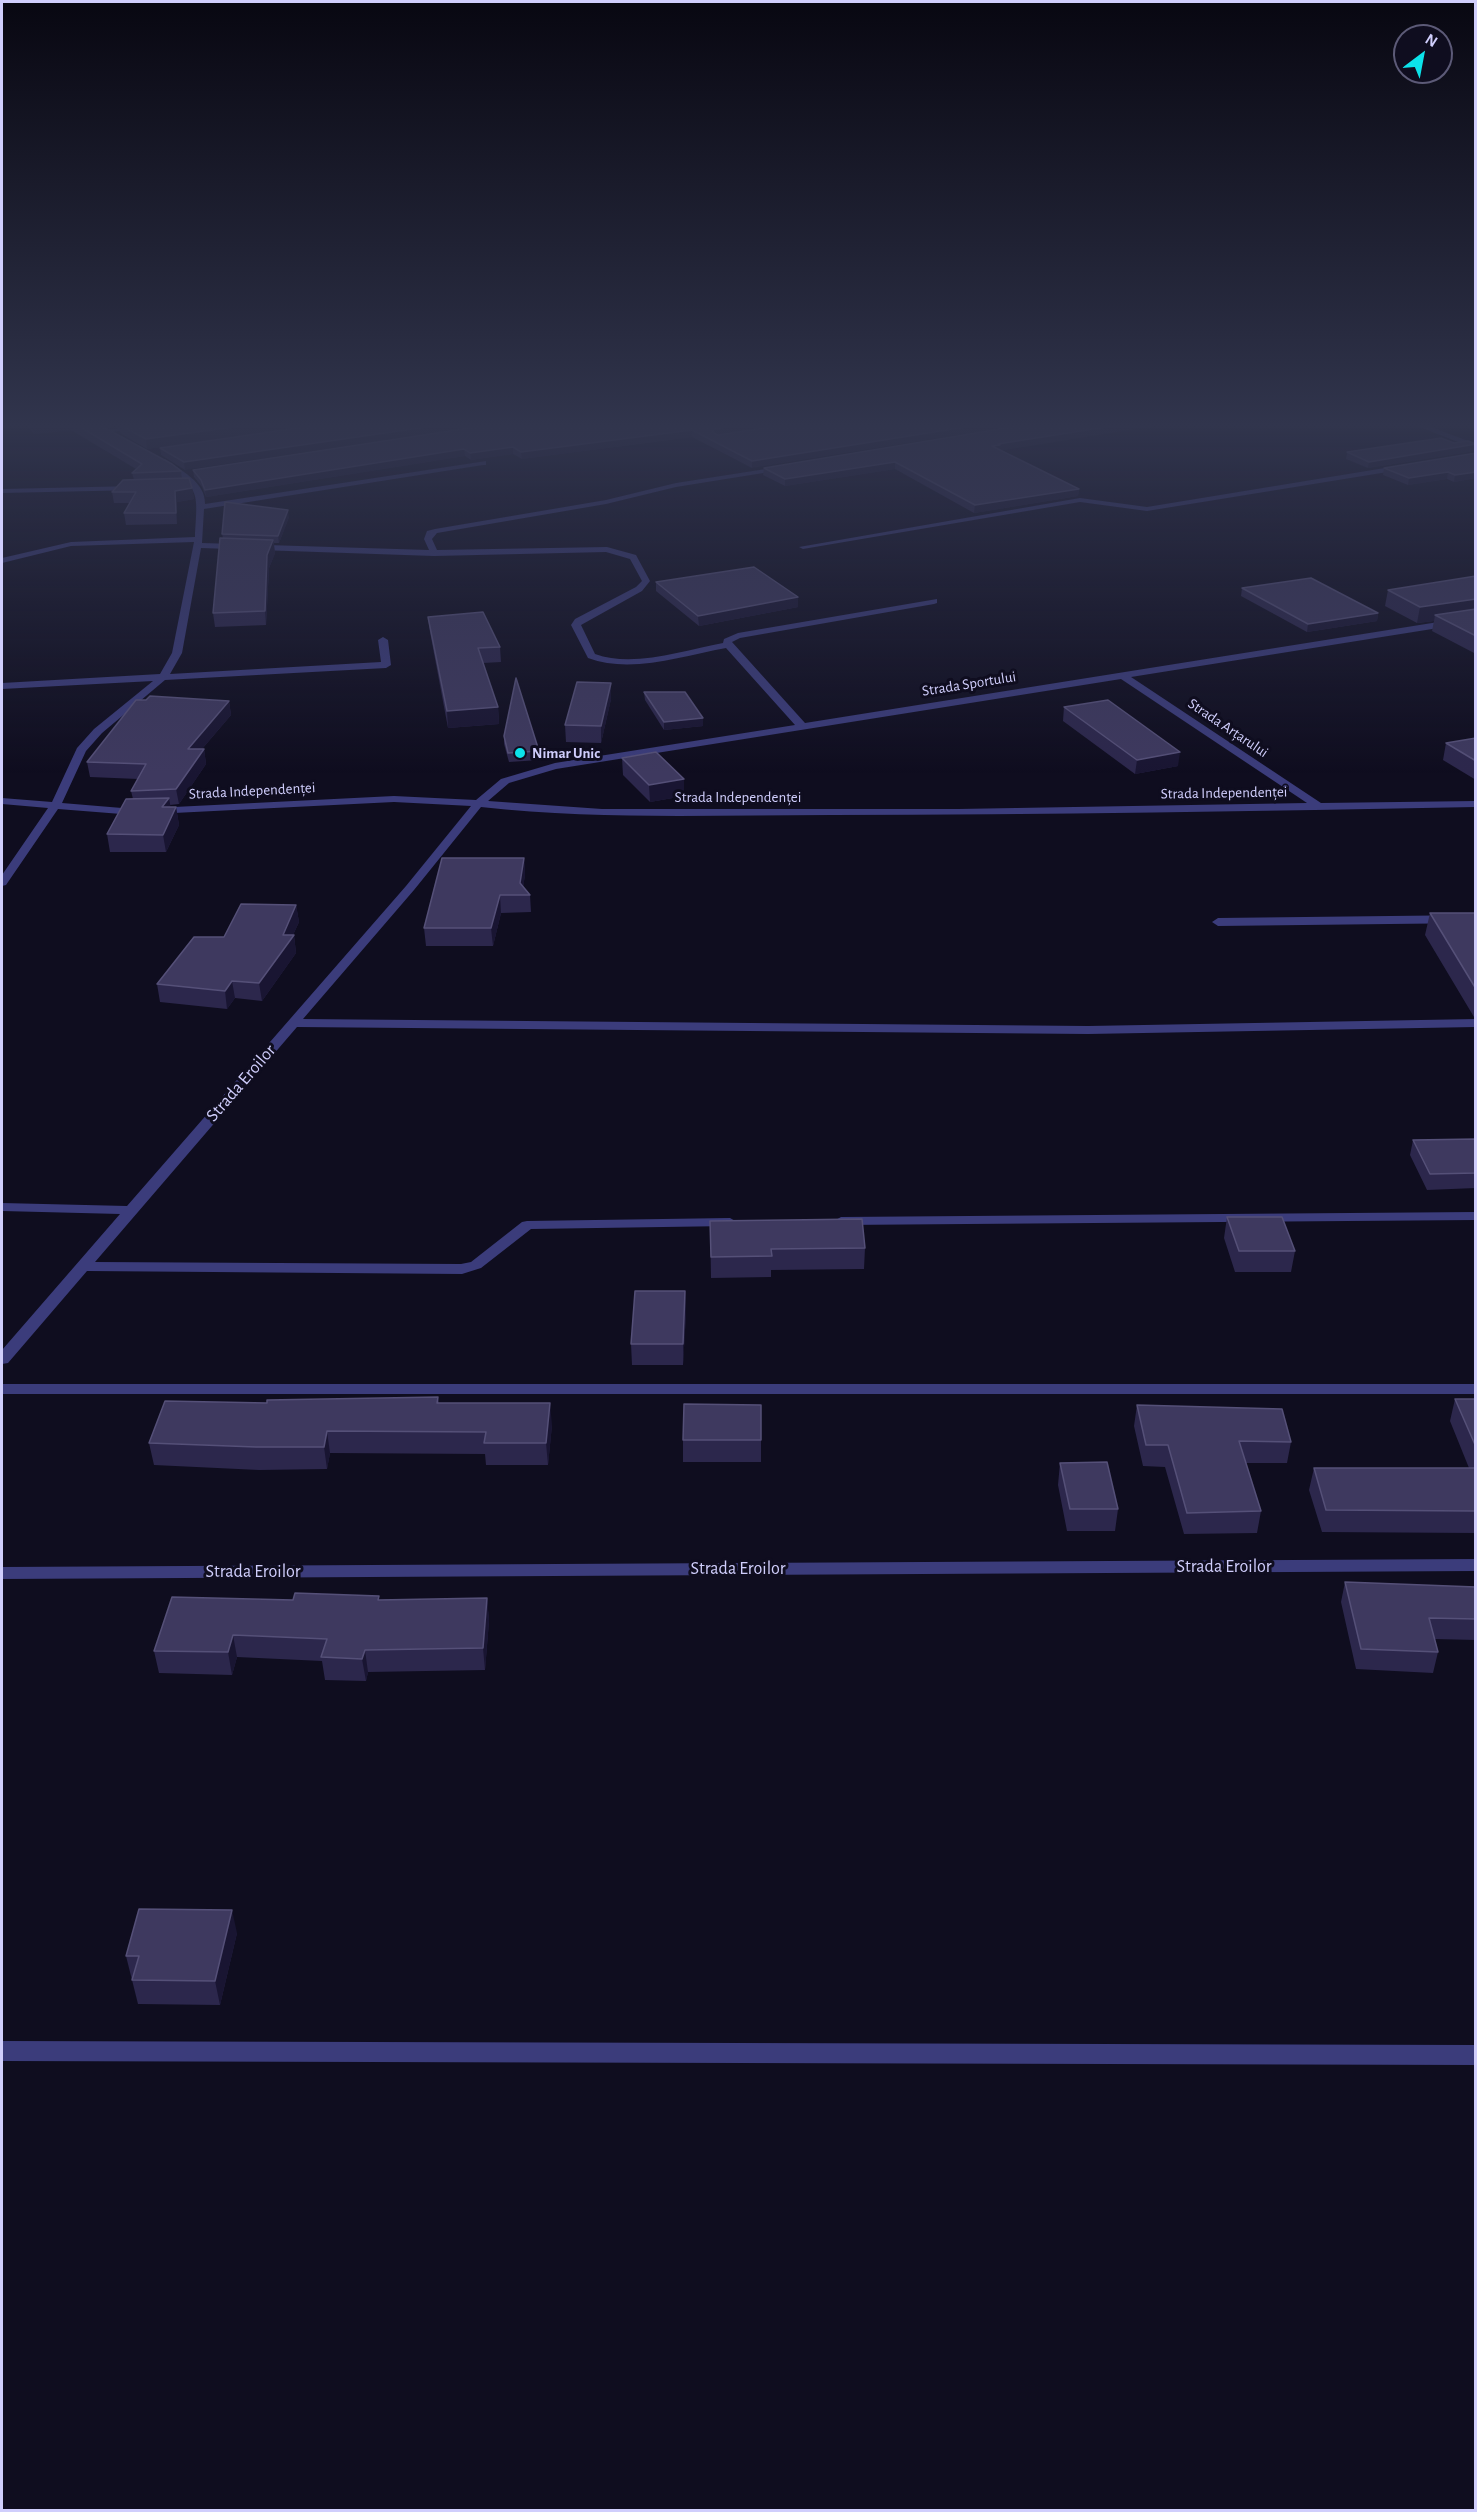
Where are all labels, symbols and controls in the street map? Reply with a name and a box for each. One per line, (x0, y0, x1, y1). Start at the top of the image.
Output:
north arrow (1393, 24, 1453, 84)
text: N (1423, 31, 1440, 50)
street label: Strada Sportului (921, 668, 1017, 700)
street label: Strada Arțarului (1184, 695, 1272, 761)
place label: Nimar Unic (532, 744, 600, 762)
marker: Nimar Unic (513, 746, 527, 760)
street label: Strada Independenței (188, 779, 316, 803)
street label: Strada Independenței (1160, 783, 1288, 803)
street label: Strada Independenței (675, 788, 801, 806)
street label: Strada Eroilor (202, 1040, 280, 1126)
street label: Strada Eroilor (1176, 1556, 1272, 1578)
street label: Strada Eroilor (690, 1558, 786, 1580)
street label: Strada Eroilor (205, 1561, 301, 1583)

